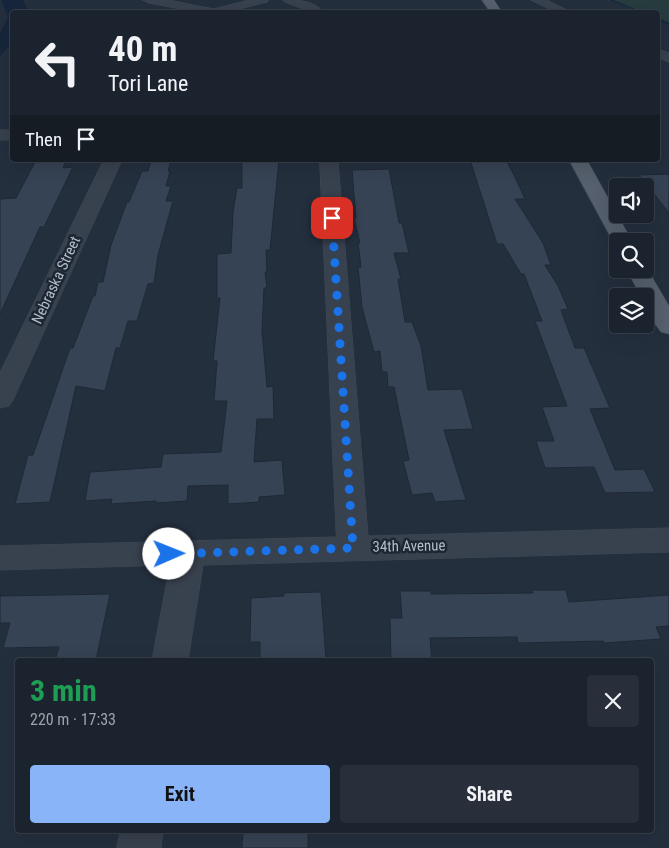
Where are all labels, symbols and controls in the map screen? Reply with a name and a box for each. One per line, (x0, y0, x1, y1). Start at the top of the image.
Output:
text: 40 m (108, 29, 177, 70)
icon: left (25, 30, 90, 95)
text: Tori Lane (108, 71, 188, 96)
icon: arrive (72, 125, 100, 153)
text: Then (25, 128, 62, 151)
map controls (609, 178, 654, 333)
button: sound (609, 178, 654, 223)
pin (311, 197, 353, 239)
icon: arrive (318, 204, 346, 232)
street label: Nebraska Street (28, 233, 84, 327)
button: search (609, 233, 654, 278)
button: layers (609, 288, 654, 333)
position arrow (142, 527, 194, 579)
street label: 34th Avenue (372, 536, 446, 556)
text: 3 min (30, 673, 97, 708)
button: close (587, 675, 639, 727)
text: 220 m · 17:33 (30, 710, 116, 729)
button: Exit (30, 765, 330, 823)
button: Share (340, 765, 639, 823)

